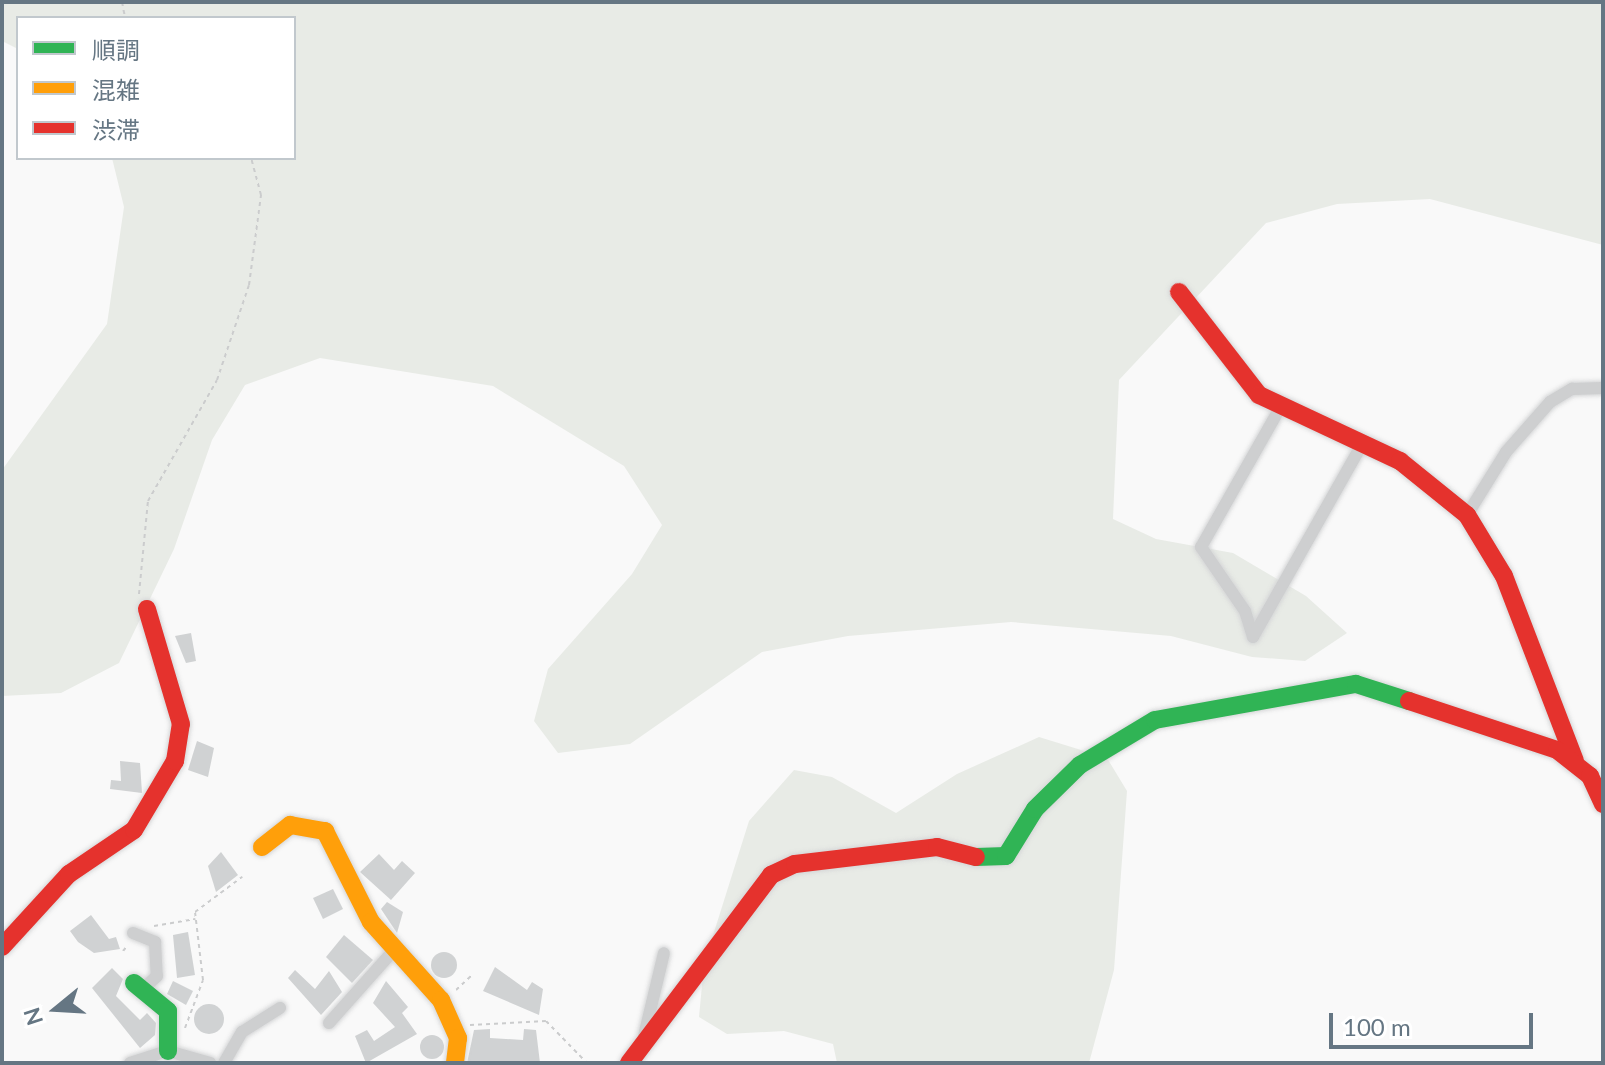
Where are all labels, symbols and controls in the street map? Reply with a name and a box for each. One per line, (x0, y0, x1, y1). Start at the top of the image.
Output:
legend (16, 16, 296, 160)
text: 順調 (92, 35, 140, 64)
text: 混雑 (92, 75, 140, 104)
text: 渋滞 (92, 115, 140, 144)
north arrow (16, 969, 96, 1049)
scale bar (1333, 997, 1537, 1047)
text: N (17, 1004, 48, 1029)
text: 100 m (1343, 1012, 1411, 1041)

